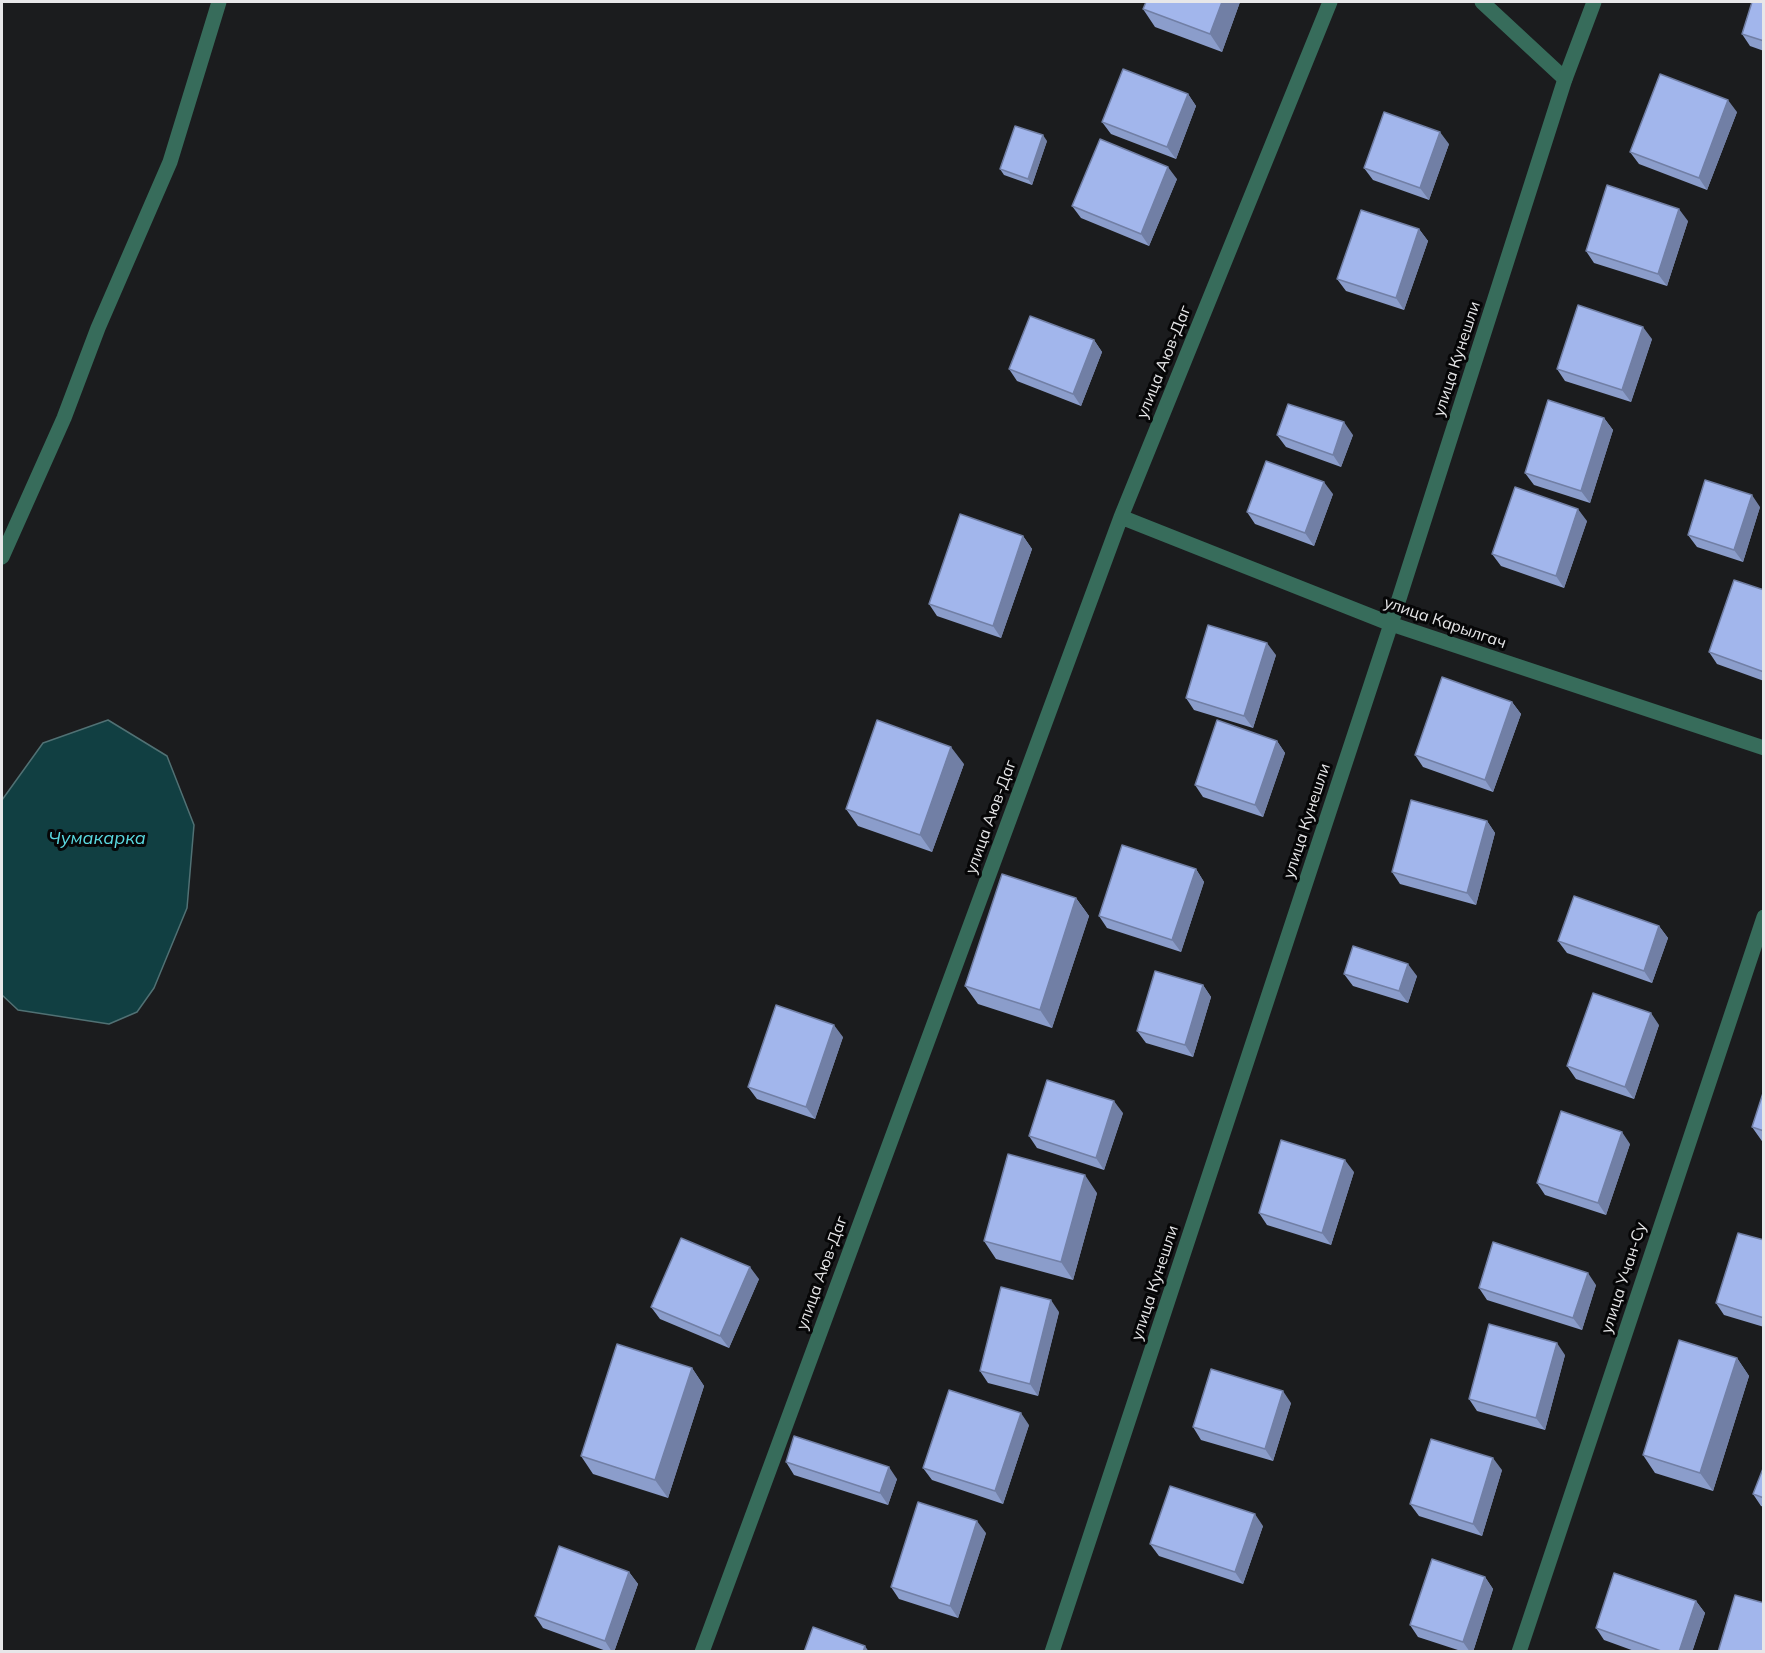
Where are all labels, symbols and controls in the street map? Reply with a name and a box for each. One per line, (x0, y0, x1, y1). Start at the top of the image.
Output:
street label: улица Кунешли (1429, 299, 1485, 419)
street label: улица Аюв-Даг (1133, 303, 1195, 421)
street label: улица Карылгач (1381, 593, 1509, 653)
street label: улица Аюв-Даг (961, 757, 1021, 877)
street label: улица Кунешли (1279, 761, 1335, 881)
water label: Чумакарка (48, 828, 146, 850)
street label: улица Аюв-Даг (792, 1213, 852, 1333)
street label: улица Учан-Су (1597, 1220, 1651, 1336)
street label: улица Кунешли (1127, 1223, 1183, 1343)

